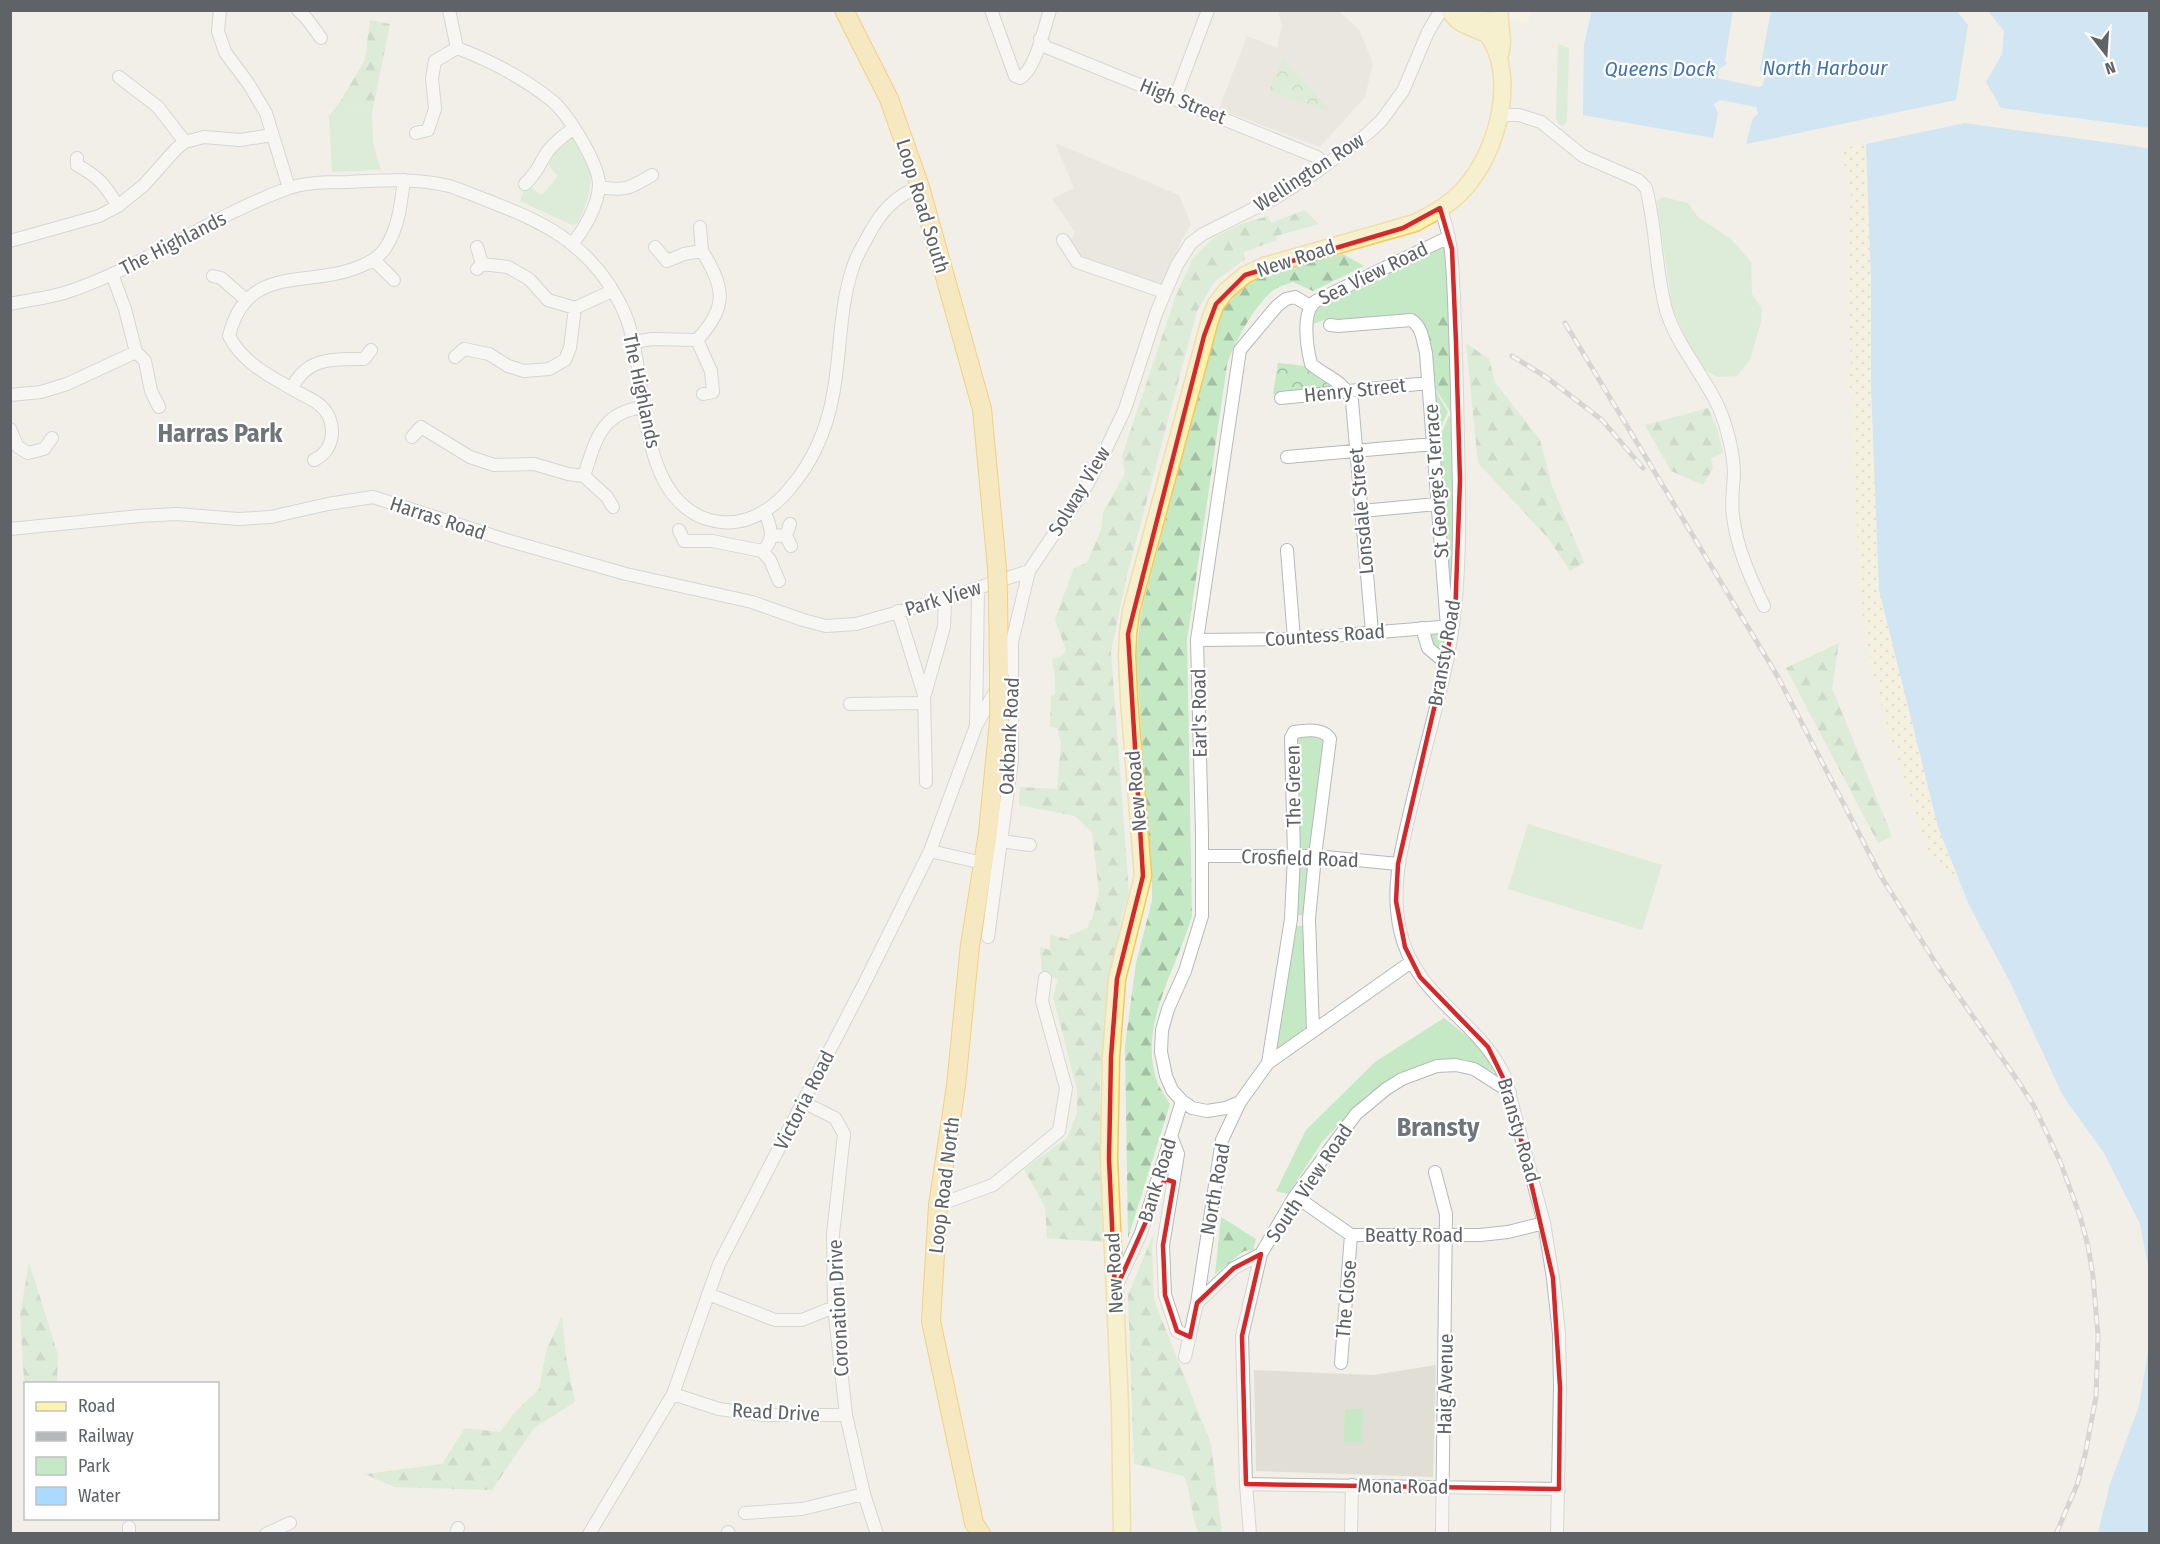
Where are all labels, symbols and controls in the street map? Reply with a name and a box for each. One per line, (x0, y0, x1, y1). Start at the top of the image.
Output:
north arrow (2076, 24, 2136, 84)
water label: North Harbour (1763, 55, 1888, 81)
water label: Queens Dock (1604, 56, 1716, 82)
text: N (2103, 57, 2118, 78)
street label: High Street (1136, 73, 1230, 129)
street label: Wellington Row (1249, 128, 1369, 216)
street label: Loop Road South (891, 136, 955, 276)
street label: The Highlands (116, 206, 230, 280)
street label: New Road (1254, 234, 1338, 282)
street label: Sea View Road (1314, 236, 1432, 310)
street label: The Highlands (618, 332, 666, 450)
street label: Henry Street (1303, 373, 1408, 407)
street label: St George's Terrace (1419, 403, 1453, 559)
district label: Harras Park (157, 418, 283, 449)
street label: Solway View (1043, 442, 1115, 540)
street label: Lonsdale Street (1343, 446, 1379, 575)
street label: Harras Road (387, 491, 489, 545)
street label: Park View (902, 575, 984, 621)
street label: Bransty Road (1423, 598, 1465, 708)
street label: Countess Road (1264, 619, 1386, 651)
street label: Earl's Road (1186, 668, 1212, 758)
street label: Oakbank Road (994, 677, 1024, 795)
street label: The Green (1280, 745, 1306, 827)
street label: New Road (1121, 749, 1151, 833)
street label: Crosfield Road (1241, 844, 1359, 872)
street label: Victoria Road (769, 1046, 839, 1154)
street label: Bransty Road (1493, 1075, 1545, 1185)
district label: Bransty (1397, 1112, 1480, 1143)
street label: Loop Road North (924, 1115, 964, 1255)
street label: South View Road (1261, 1119, 1357, 1247)
street label: Bank Road (1133, 1135, 1181, 1225)
street label: North Road (1195, 1141, 1235, 1237)
street label: Beatty Road (1365, 1223, 1463, 1247)
street label: New Road (1100, 1232, 1128, 1314)
street label: Coronation Drive (822, 1239, 854, 1377)
street label: The Close (1331, 1259, 1361, 1339)
street label: Haig Avenue (1432, 1333, 1458, 1435)
legend (24, 1382, 219, 1520)
text: Road (78, 1395, 115, 1417)
street label: Read Drive (731, 1398, 821, 1426)
text: Railway (78, 1425, 134, 1447)
text: Park (78, 1455, 111, 1477)
street label: Mona Road (1357, 1473, 1449, 1499)
text: Water (78, 1485, 121, 1507)

